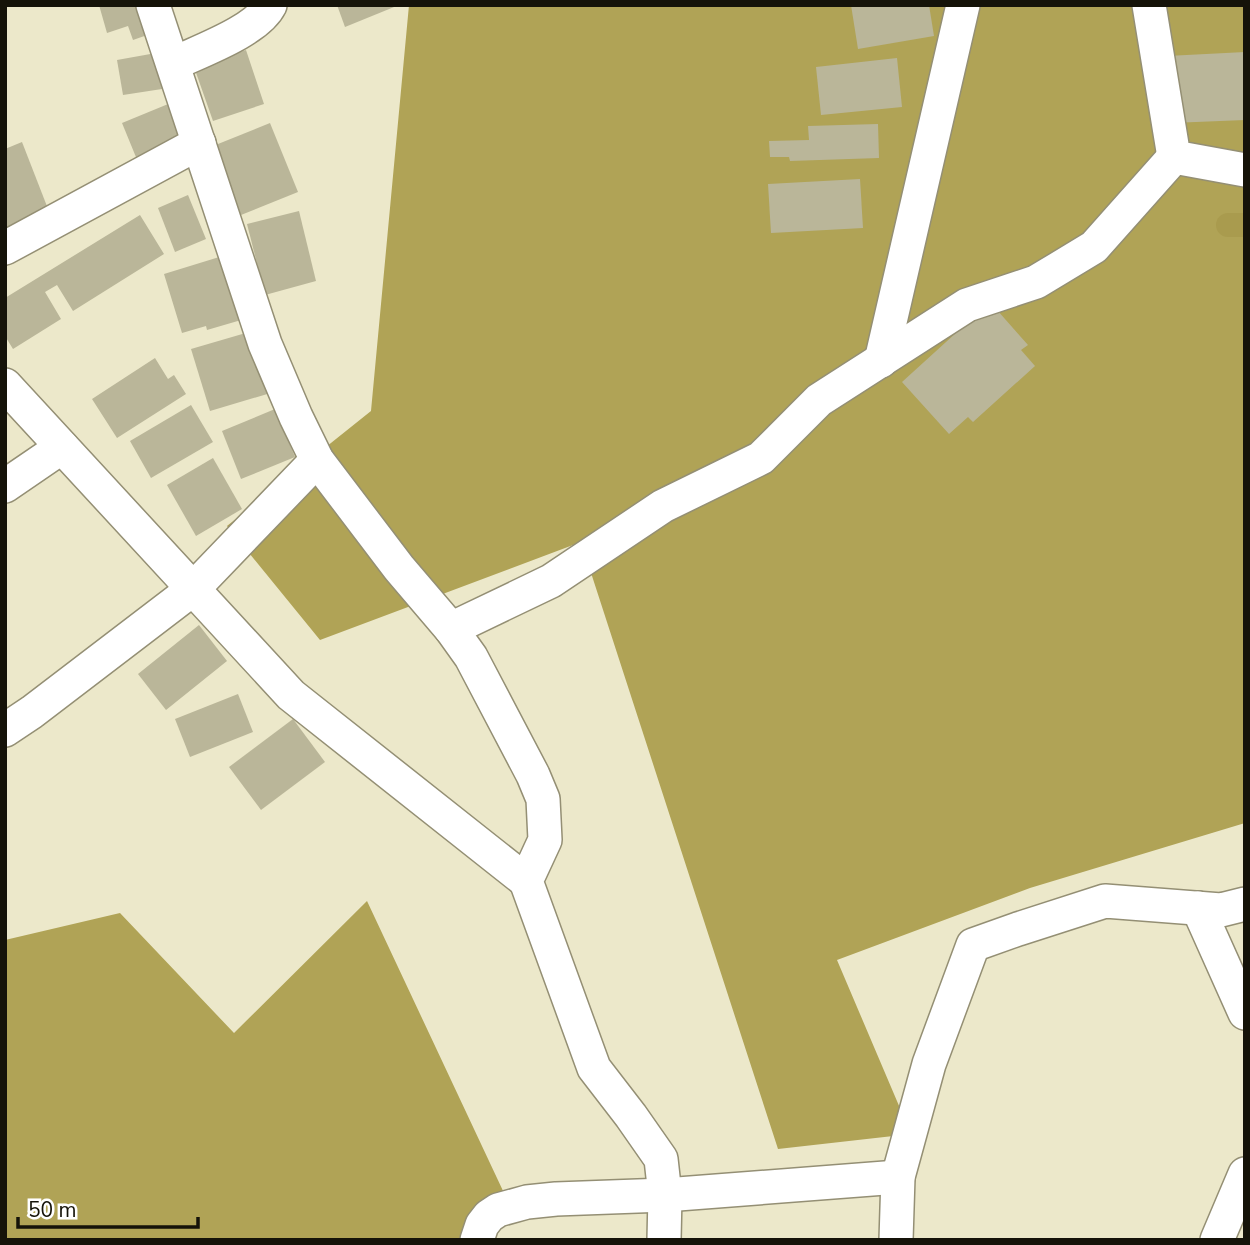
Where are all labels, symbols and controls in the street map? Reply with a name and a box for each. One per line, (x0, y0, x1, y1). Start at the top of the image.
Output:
scale bar (18, 1186, 198, 1230)
text: 50 m (28, 1196, 77, 1224)

